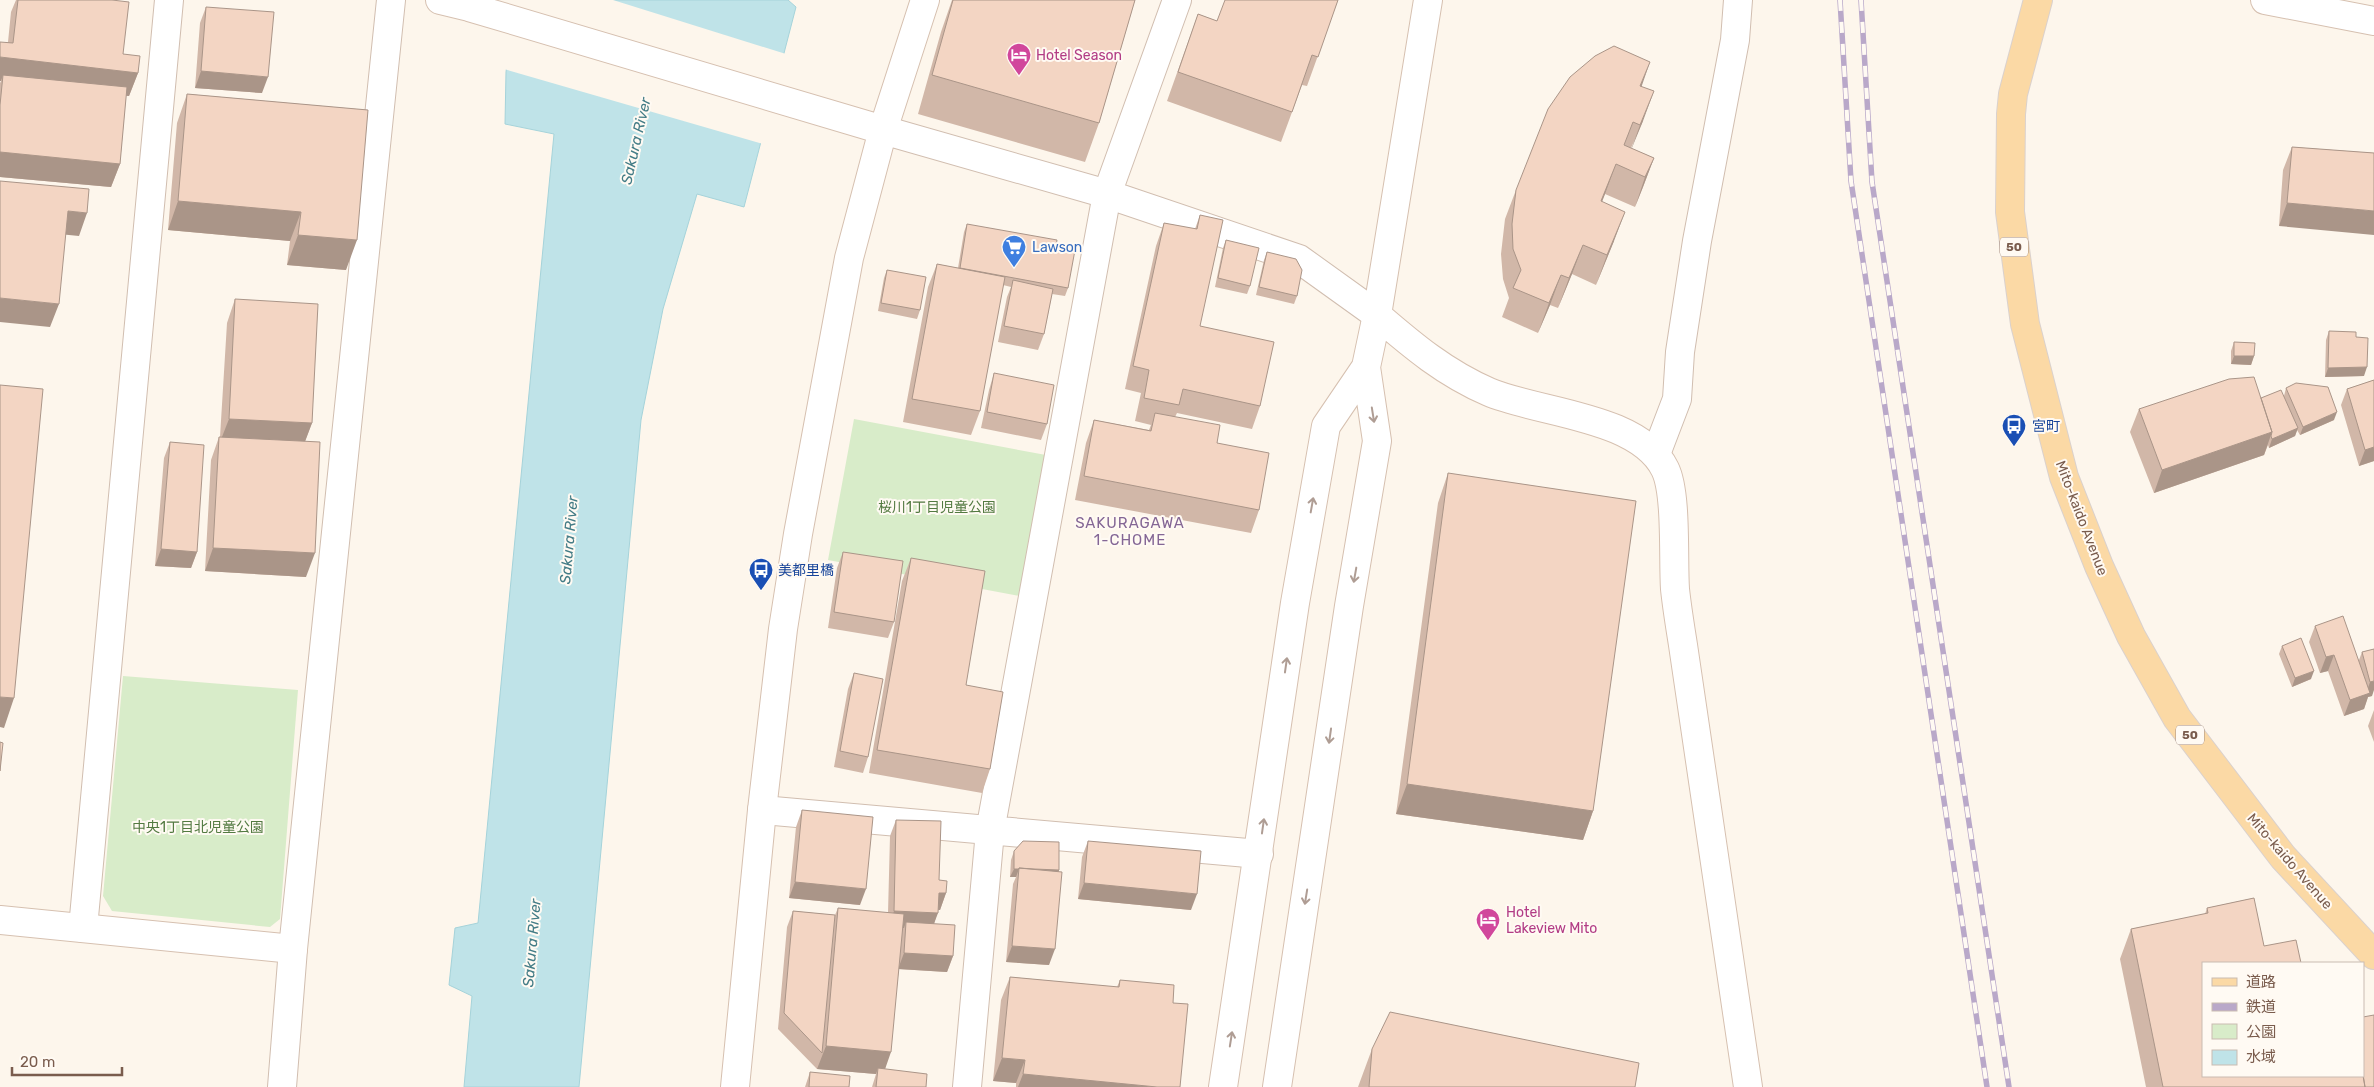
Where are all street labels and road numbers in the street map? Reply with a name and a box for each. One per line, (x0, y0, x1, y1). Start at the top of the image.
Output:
road number: 50 (2000, 238, 2028, 256)
street label: Mito-kaido Avenue (2052, 458, 2111, 578)
road number: 50 (2176, 726, 2204, 744)
street label: Mito-kaido Avenue (2243, 810, 2336, 913)

